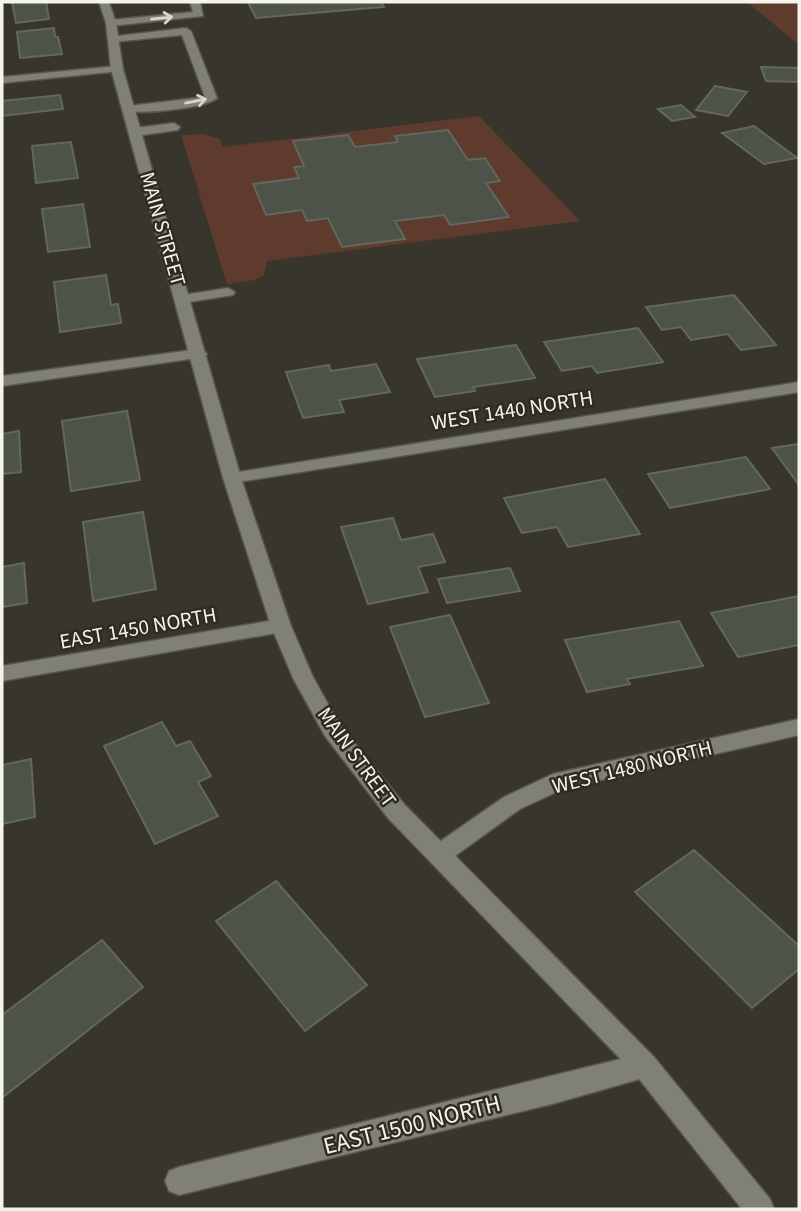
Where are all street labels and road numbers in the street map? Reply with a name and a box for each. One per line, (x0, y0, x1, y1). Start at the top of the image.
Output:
street label: MAIN STREET (132, 168, 194, 290)
street label: WEST 1440 NORTH (429, 382, 595, 438)
street label: EAST 1450 NORTH (57, 599, 219, 657)
street label: MAIN STREET (310, 701, 404, 813)
street label: WEST 1480 NORTH (549, 733, 715, 801)
street label: EAST 1500 NORTH (320, 1086, 504, 1164)

